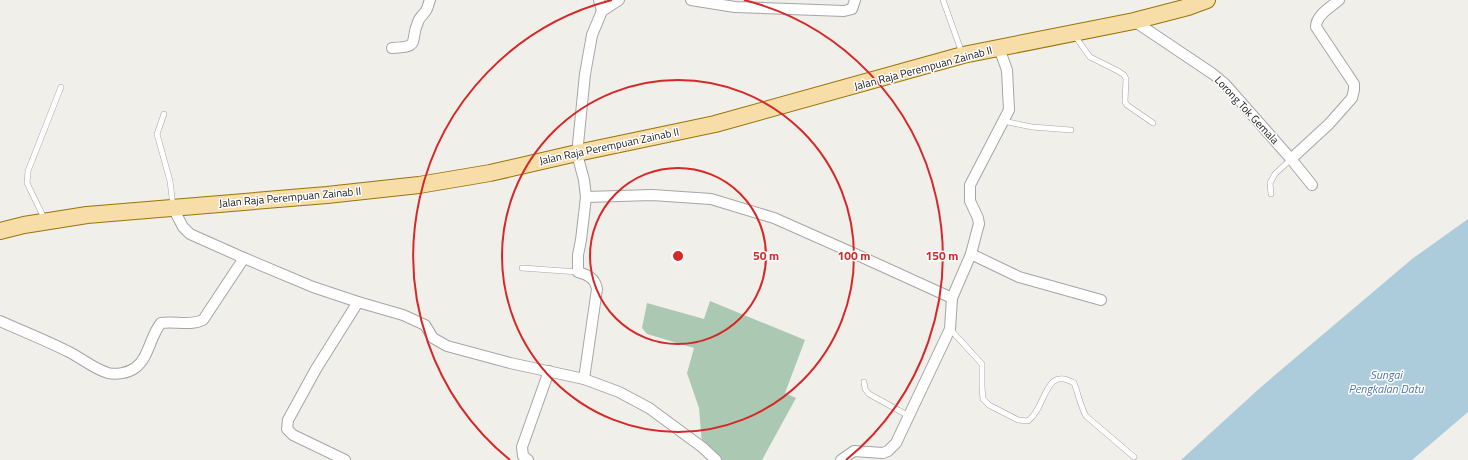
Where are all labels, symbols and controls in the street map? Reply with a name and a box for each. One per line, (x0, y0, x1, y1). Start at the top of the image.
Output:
street label: Jalan Raja Perempuan Zainab II (852, 42, 994, 94)
street label: Lorong Tok Gemala (1211, 72, 1283, 148)
street label: Jalan Raja Perempuan Zainab II (538, 123, 680, 169)
street label: Jalan Raja Perempuan Zainab II (218, 183, 362, 211)
text: 50 m (753, 246, 779, 265)
text: 100 m (838, 246, 870, 265)
text: 150 m (926, 246, 958, 265)
centre of rings (671, 249, 685, 263)
water label: Sungai Pengkalan Datu (1348, 365, 1425, 398)

